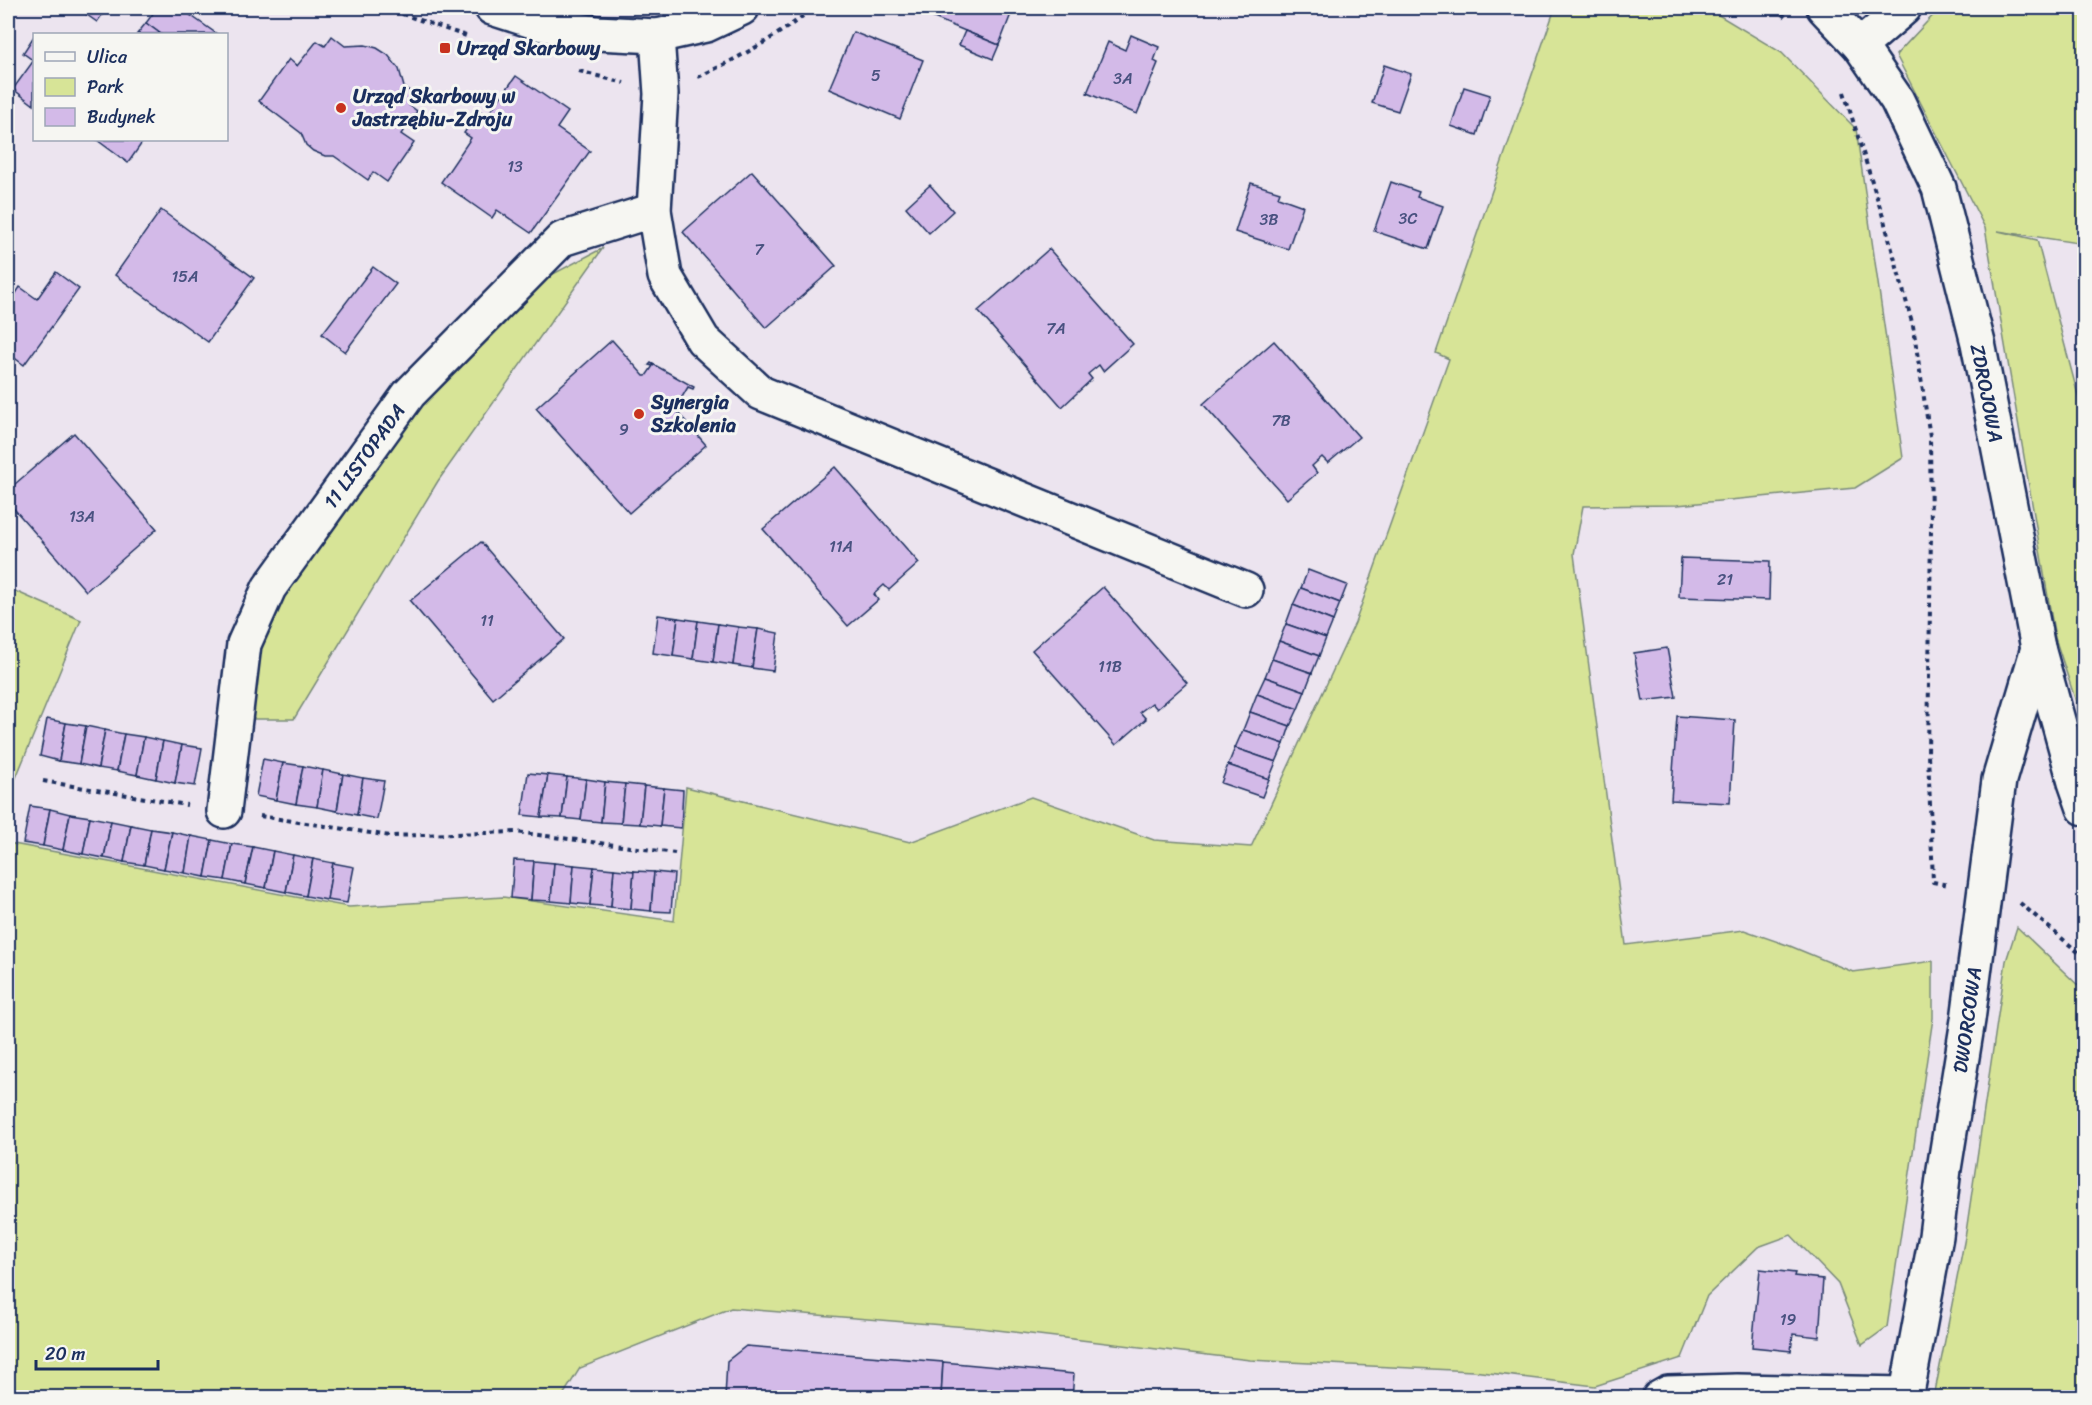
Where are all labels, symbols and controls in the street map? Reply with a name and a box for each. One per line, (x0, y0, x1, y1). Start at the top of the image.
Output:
place label: Urząd Skarbowy (457, 31, 601, 66)
legend (33, 33, 228, 141)
text: Ulica (87, 41, 128, 73)
marker: Urząd Skarbowy (438, 41, 452, 55)
house number: 5 (871, 61, 881, 90)
house number: 3A (1113, 64, 1133, 93)
text: Park (87, 71, 124, 103)
place label: Urząd Skarbowy w Jastrzębiu-Zdroju (352, 79, 515, 137)
text: Budynek (87, 101, 156, 133)
marker: Urząd Skarbowy w Jastrzębiu-Zdroju (334, 101, 348, 115)
house number: 13 (507, 152, 523, 181)
house number: 3C (1399, 204, 1417, 233)
house number: 3B (1260, 205, 1278, 234)
house number: 7 (754, 235, 764, 264)
house number: 15A (171, 262, 199, 291)
house number: 7A (1046, 314, 1066, 343)
street label: ZDROJOWA (1960, 341, 2013, 445)
place label: Synergia Szkolenia (650, 385, 736, 443)
street label: 11 LISTOPADA (314, 396, 415, 516)
house number: 7B (1271, 406, 1291, 435)
marker: Synergia Szkolenia (632, 407, 646, 421)
house number: 9 (619, 415, 629, 444)
house number: 13A (69, 502, 95, 531)
house number: 11A (829, 532, 853, 561)
house number: 21 (1717, 565, 1733, 594)
house number: 11 (480, 606, 494, 635)
house number: 11B (1098, 652, 1122, 681)
street label: DWORCOWA (1943, 965, 1992, 1075)
house number: 19 (1780, 1305, 1797, 1334)
scale bar (36, 1333, 158, 1371)
text: 20 m (45, 1338, 85, 1370)

